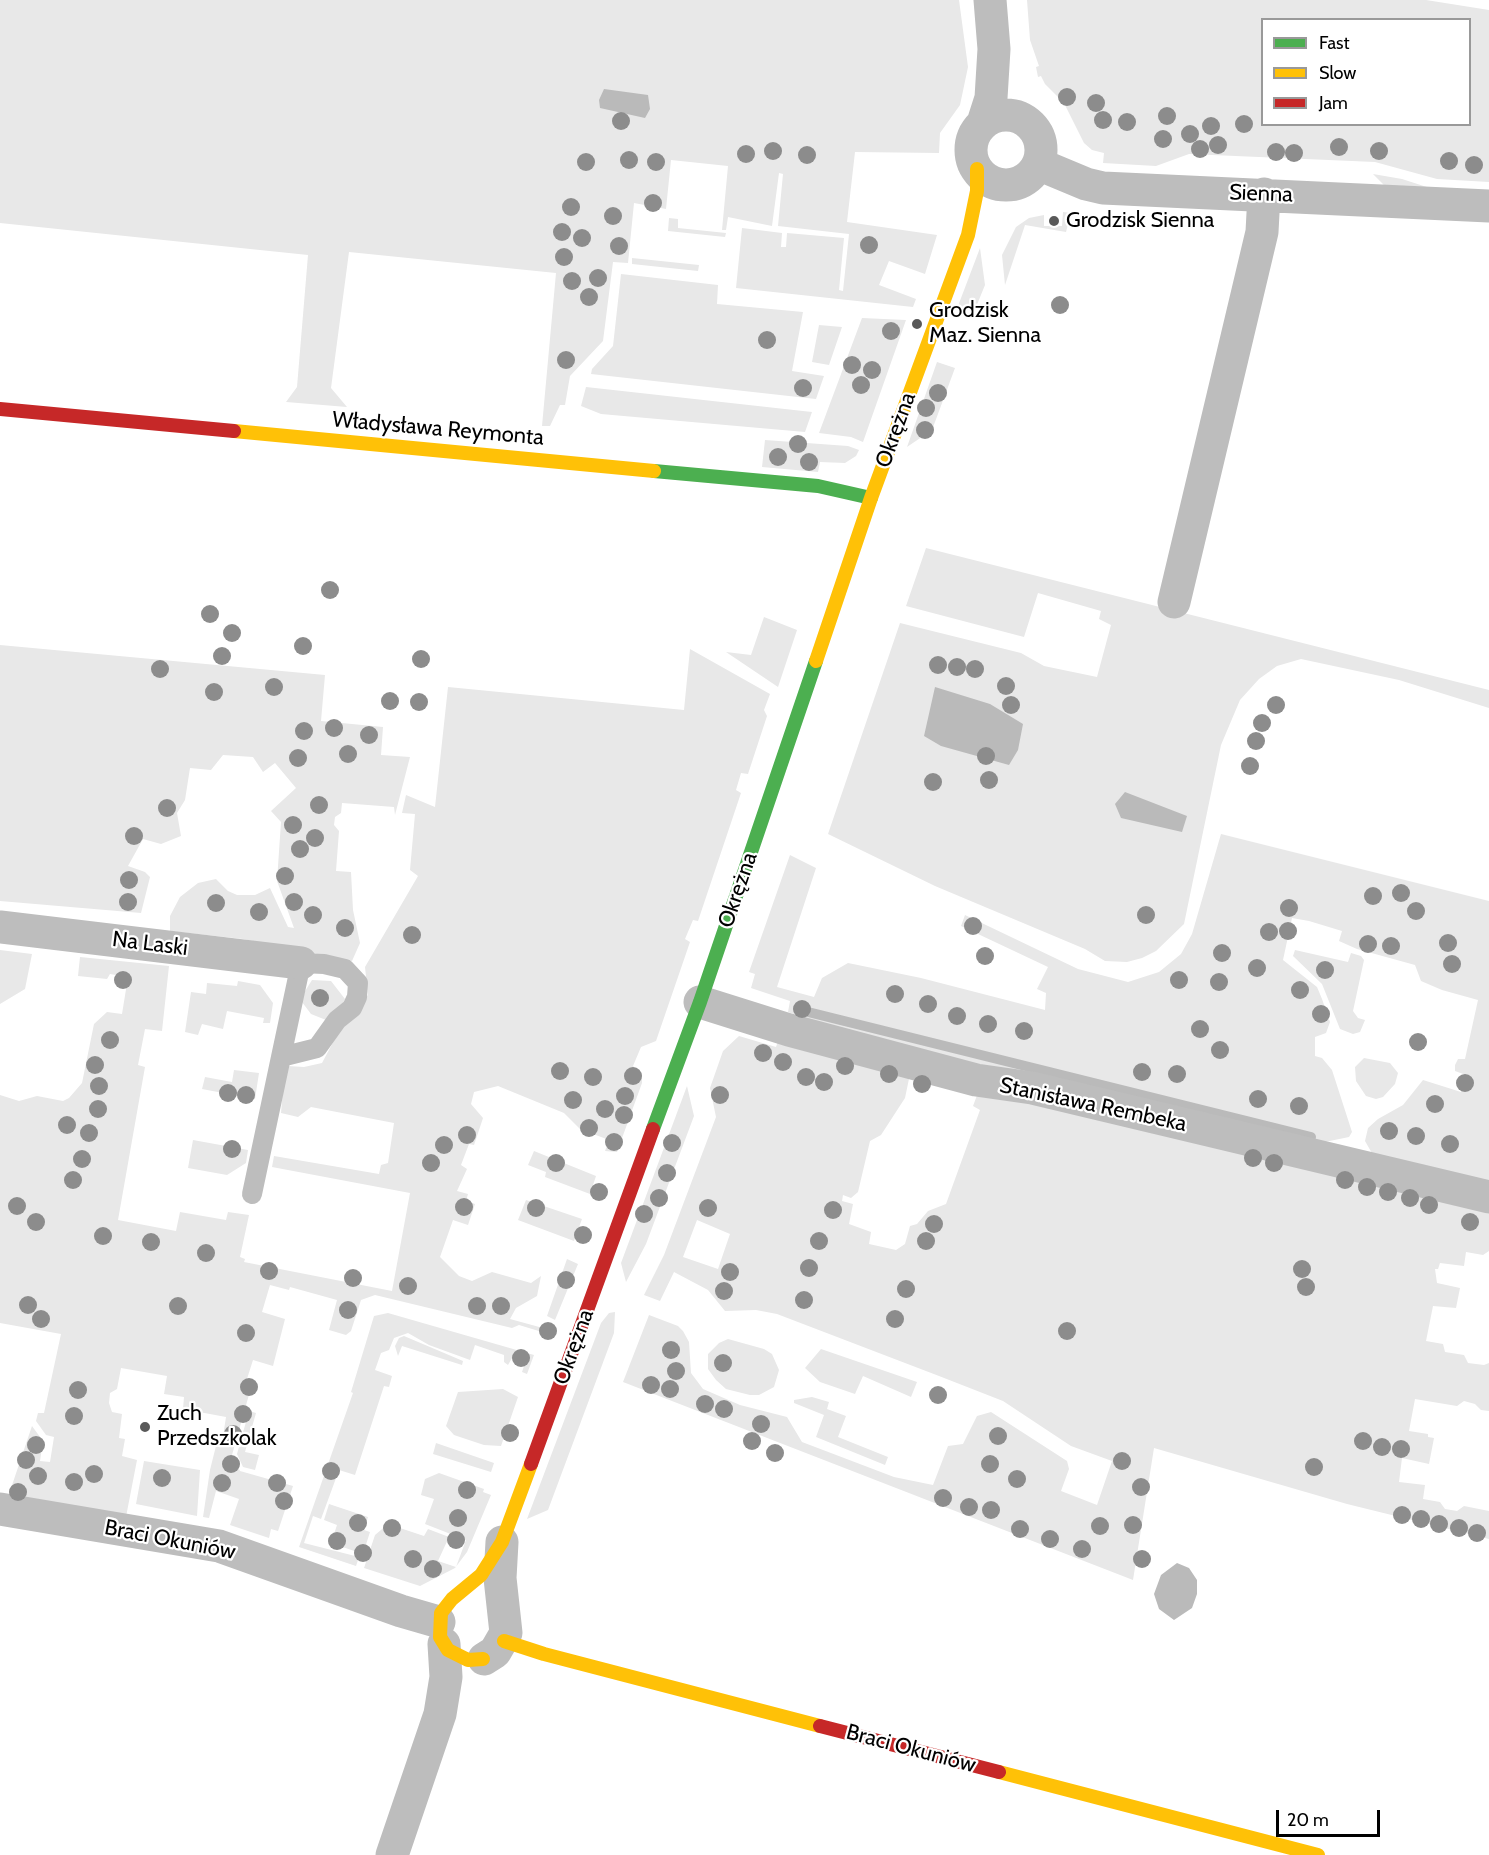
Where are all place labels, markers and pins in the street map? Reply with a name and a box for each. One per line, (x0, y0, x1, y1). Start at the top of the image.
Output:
place label: Grodzisk Sienna (1066, 208, 1214, 234)
marker: Grodzisk Sienna (1047, 214, 1061, 228)
place label: Grodzisk Maz. Sienna (929, 298, 1041, 350)
marker: Grodzisk Maz. Sienna (910, 317, 924, 331)
place label: Zuch Przedszkolak (157, 1401, 277, 1452)
marker: Zuch Przedszkolak (138, 1420, 152, 1434)

